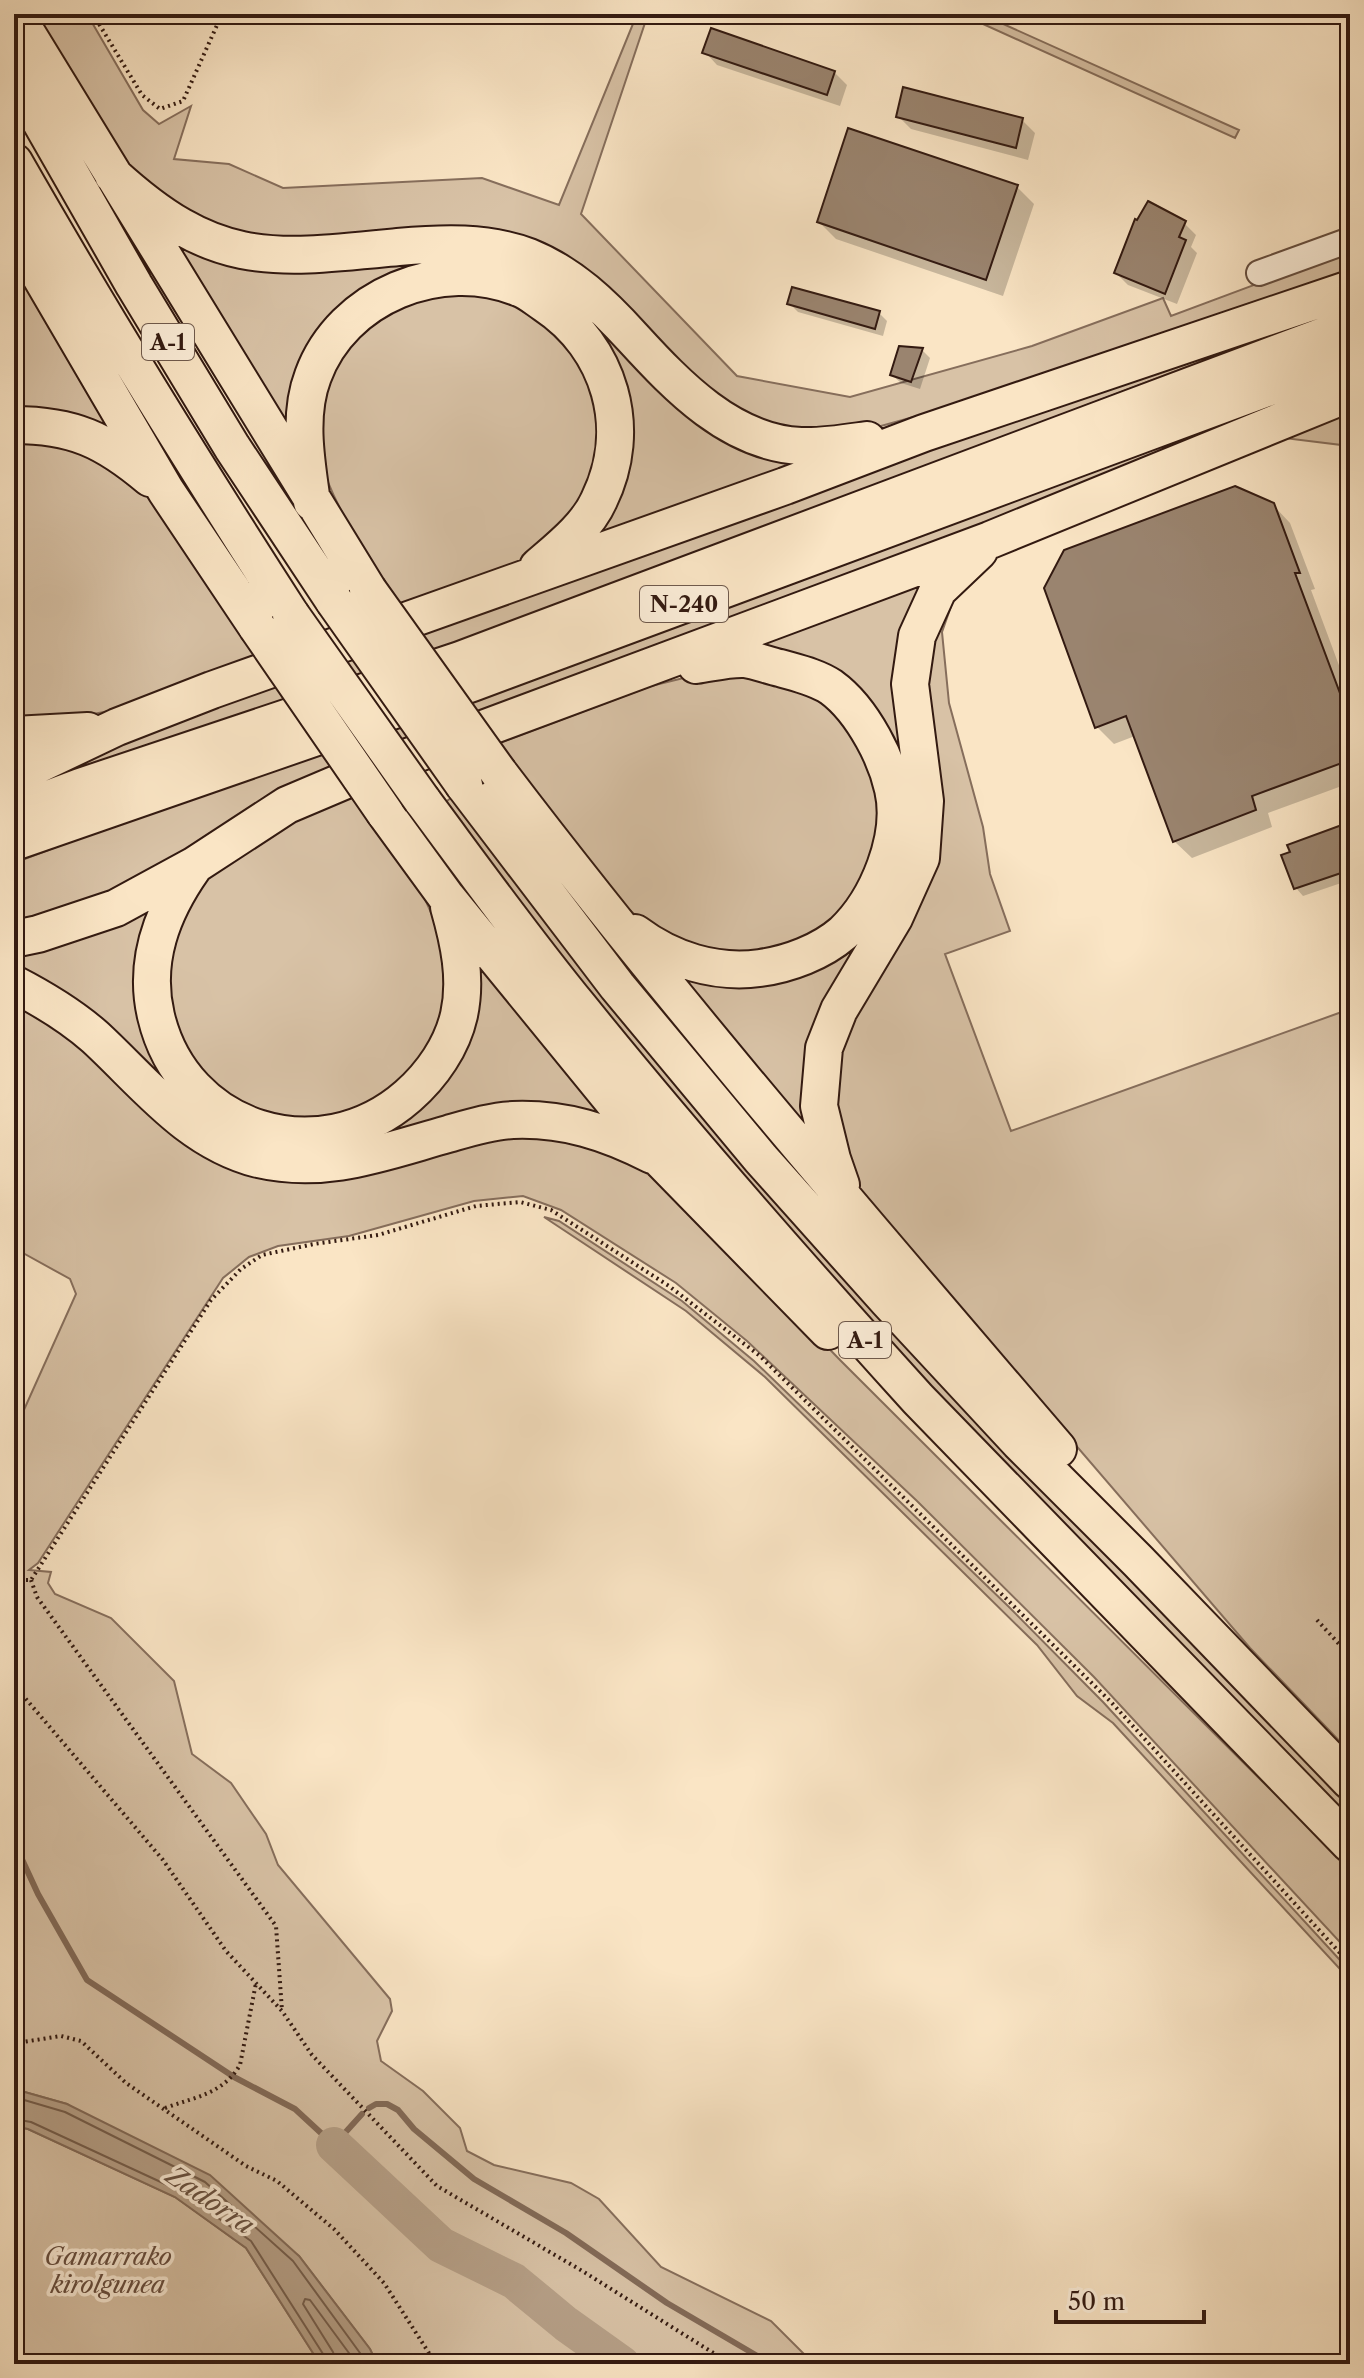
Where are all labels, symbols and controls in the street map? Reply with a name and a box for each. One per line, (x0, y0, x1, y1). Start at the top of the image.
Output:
road number: A-1 (142, 324, 194, 360)
road number: N-240 (640, 586, 728, 622)
road number: A-1 (839, 1322, 891, 1358)
water label: Zadorra (159, 2158, 261, 2242)
park label: Gamarrako kirolgunea (44, 2242, 172, 2299)
scale bar (1056, 2274, 1204, 2324)
text: 50 m (1068, 2287, 1125, 2316)

